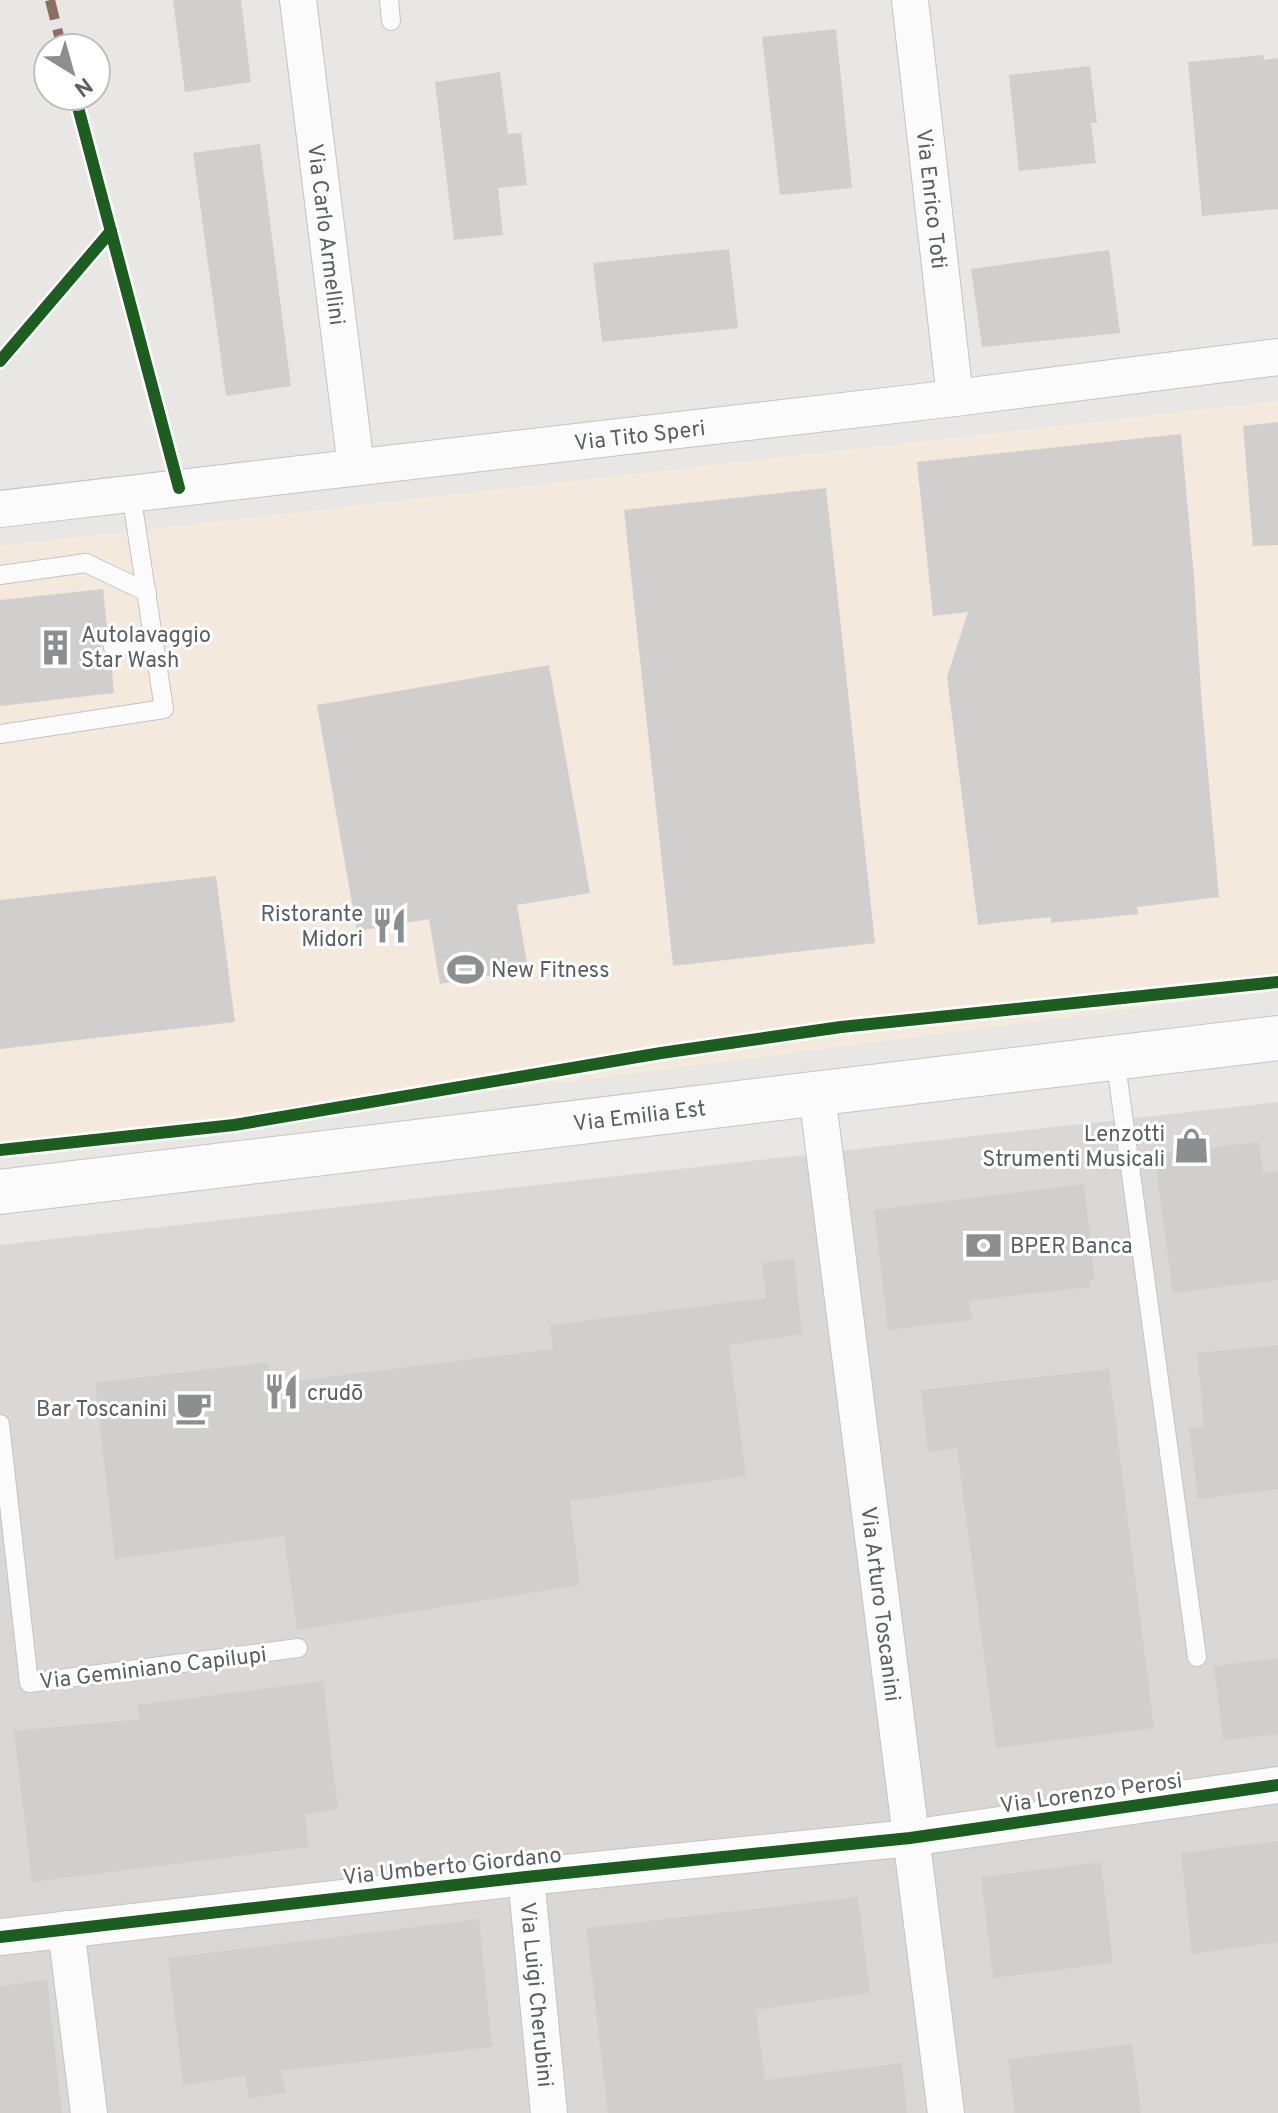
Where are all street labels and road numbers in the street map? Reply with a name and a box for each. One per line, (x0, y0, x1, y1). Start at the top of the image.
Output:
street label: Via Enrico Toti (909, 128, 951, 270)
street label: Via Carlo Armellini (300, 142, 349, 327)
street label: Via Tito Speri (573, 416, 707, 458)
street label: Via Emilia Est (572, 1096, 707, 1139)
street label: Via Arturo Toscanini (853, 1505, 905, 1703)
street label: Via Geminiano Capilupi (38, 1642, 268, 1697)
street label: Via Lorenzo Perosi (998, 1768, 1184, 1821)
street label: Via Umberto Giordano (342, 1843, 563, 1892)
street label: Via Luigi Cherubini (513, 1901, 557, 2088)

